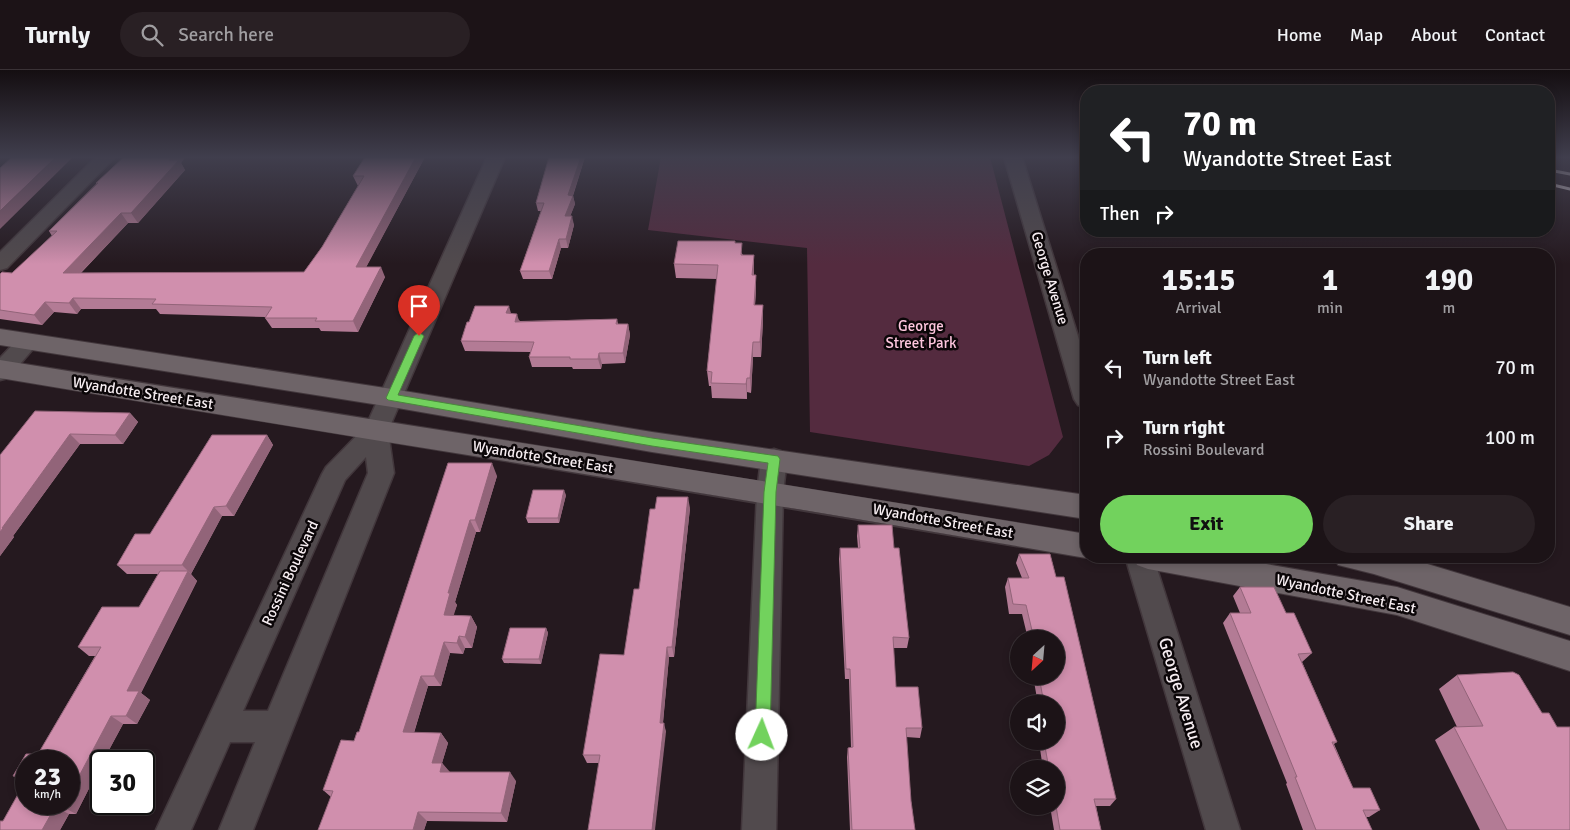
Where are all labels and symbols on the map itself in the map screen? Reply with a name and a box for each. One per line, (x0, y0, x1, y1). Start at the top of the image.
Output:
street label: George Avenue (1027, 229, 1073, 327)
pin (398, 285, 440, 336)
park label: George Street Park (885, 317, 957, 352)
street label: Wyandotte Street East (71, 373, 215, 413)
street label: Wyandotte Street East (471, 437, 615, 477)
street label: Wyandotte Street East (871, 500, 1015, 542)
street label: Rossini Boulevard (258, 518, 322, 628)
street label: Wyandotte Street East (1275, 570, 1417, 618)
north arrow (1010, 630, 1065, 685)
street label: George Avenue (1154, 635, 1208, 751)
position arrow (735, 708, 787, 760)
speed limit sign: 30 (90, 750, 155, 815)

